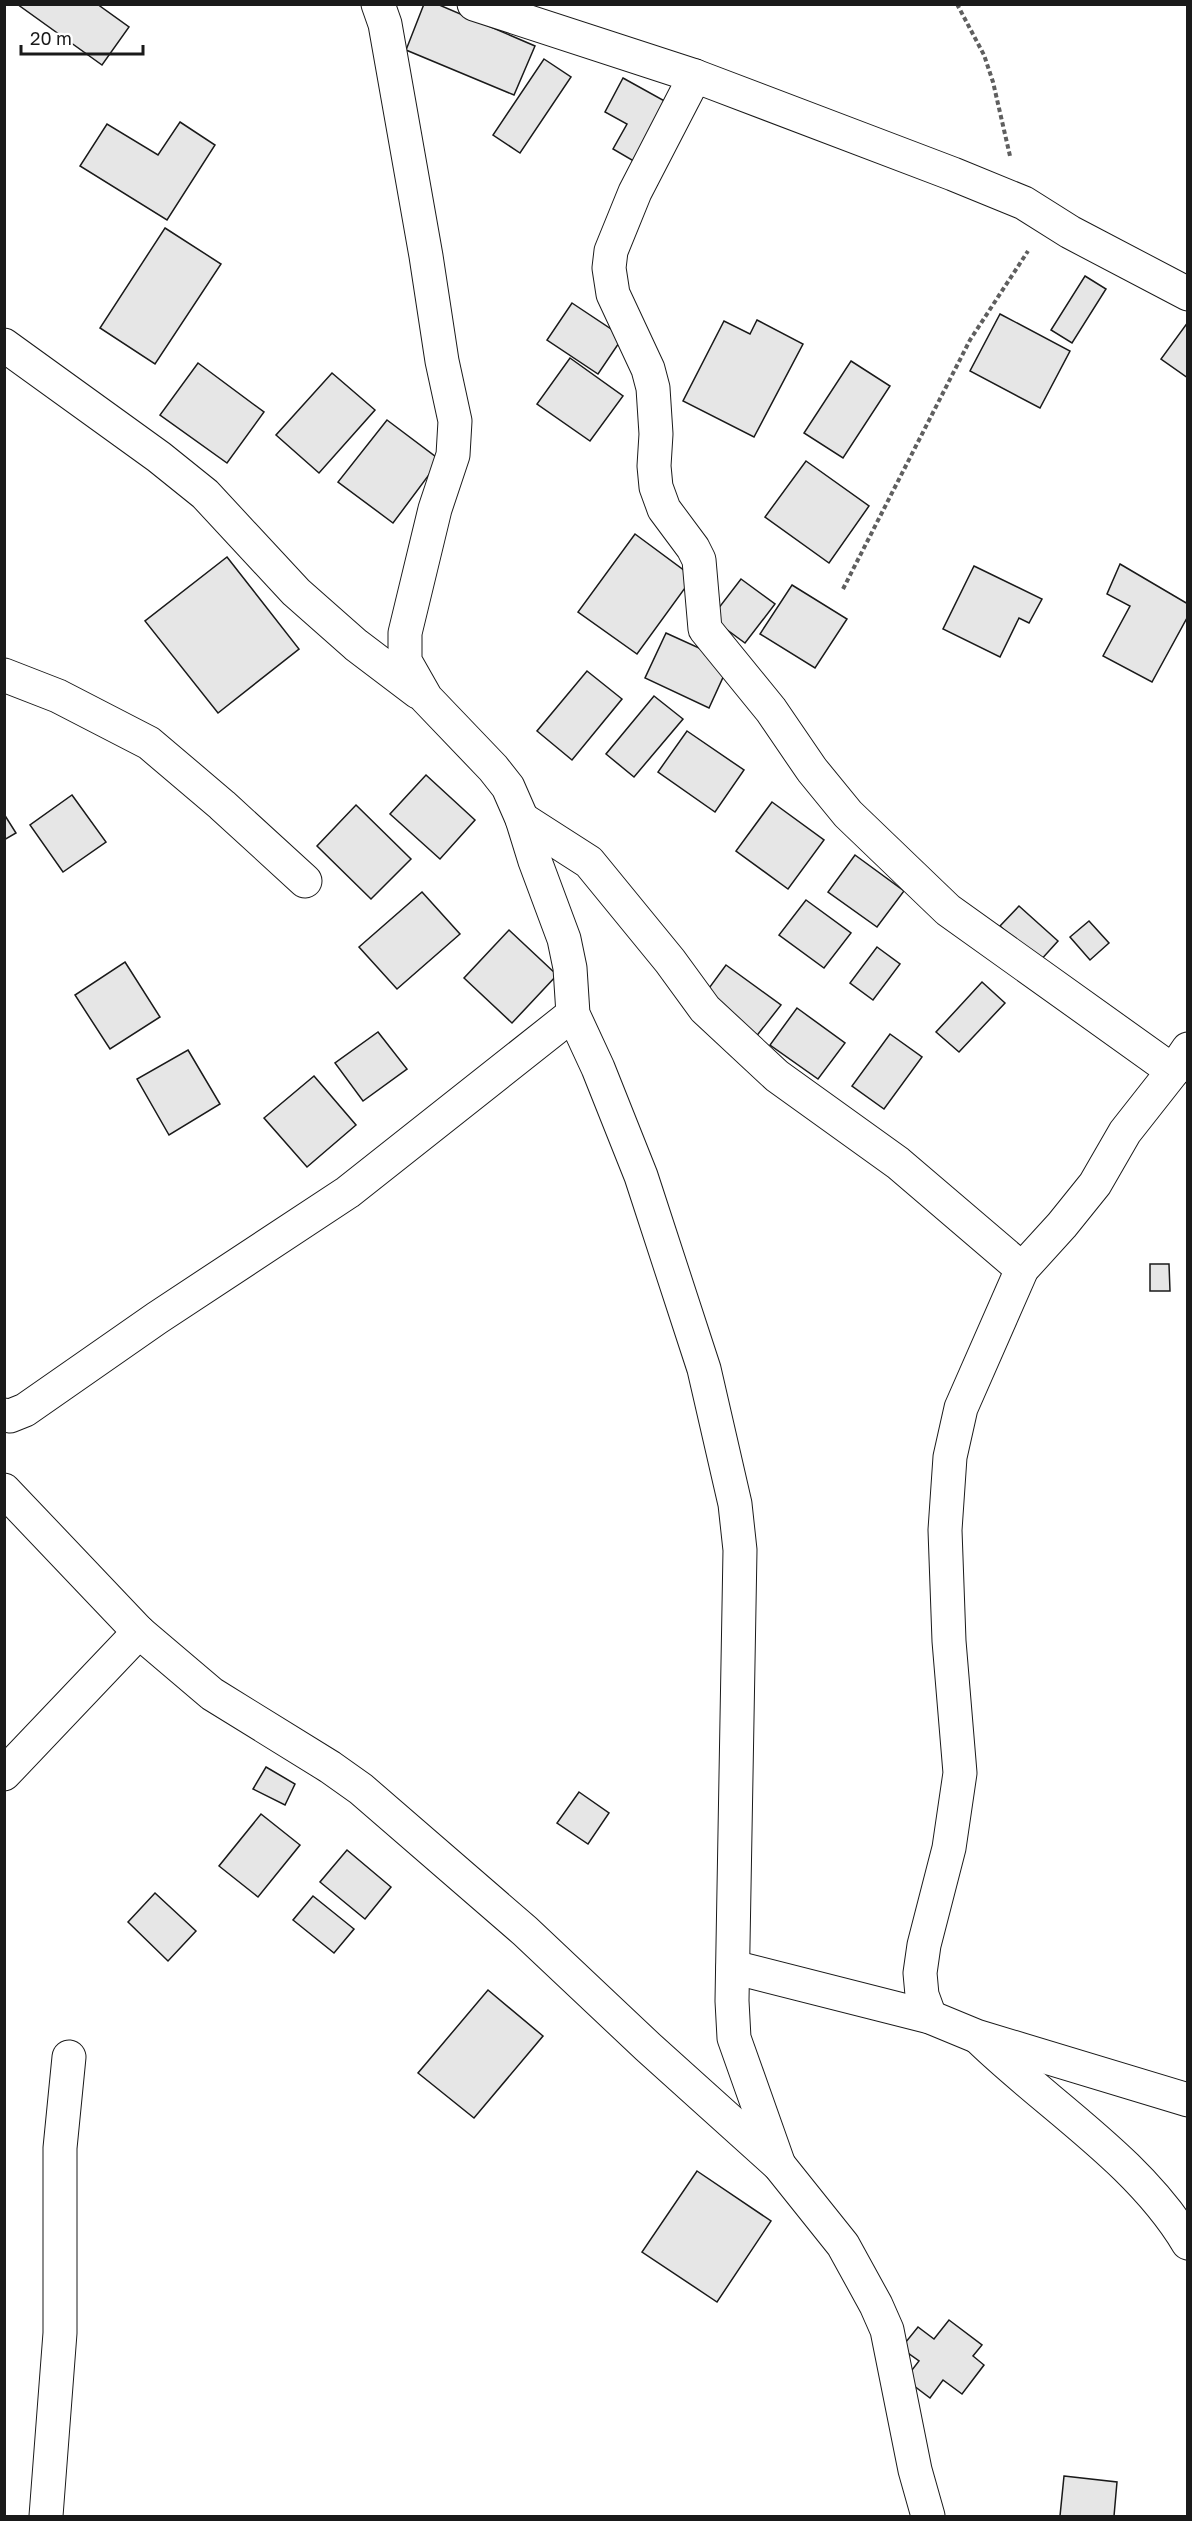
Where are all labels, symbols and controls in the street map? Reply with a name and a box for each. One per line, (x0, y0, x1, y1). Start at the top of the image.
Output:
scale bar (21, 18, 142, 56)
text: 20 m (30, 27, 72, 49)

